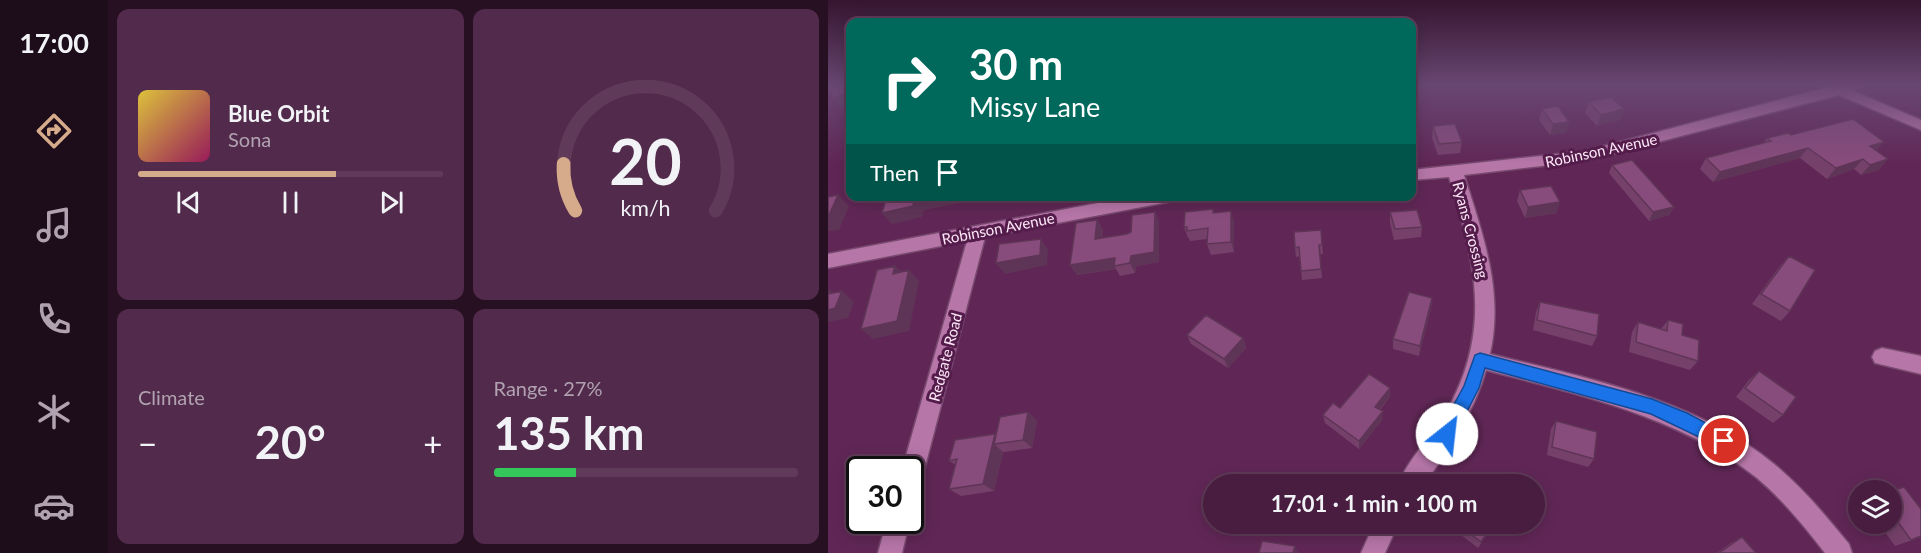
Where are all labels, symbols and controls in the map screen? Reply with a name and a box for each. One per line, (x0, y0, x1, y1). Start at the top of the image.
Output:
text: 17:00 (19, 26, 89, 59)
text: 30 m (969, 39, 1063, 89)
icon: right (870, 42, 948, 120)
text: Missy Lane (969, 90, 1100, 123)
text: Blue Orbit (228, 100, 329, 127)
icon: directions (33, 110, 75, 152)
text: 20 (610, 124, 682, 199)
text: Sona (228, 127, 271, 151)
street label: Robinson Avenue (1543, 129, 1659, 171)
icon: arrive (931, 156, 964, 189)
text: Then (870, 159, 919, 186)
street label: Ryans Crossing (1449, 180, 1493, 280)
icon: previous (172, 186, 205, 219)
icon: pause (274, 186, 307, 219)
icon: next (375, 186, 408, 219)
text: km/h (621, 196, 671, 222)
icon: music (33, 204, 75, 246)
street label: Robinson Avenue (940, 208, 1056, 248)
icon: phone (33, 298, 75, 340)
street label: Redgate Road (925, 311, 965, 403)
text: Range · 27% (494, 376, 602, 400)
text: Climate (138, 385, 205, 409)
icon: climate (33, 391, 75, 433)
position arrow (1415, 402, 1479, 466)
text: 135 km (494, 406, 644, 460)
text: 20° (255, 415, 326, 469)
pin (1698, 415, 1749, 466)
text: − (138, 423, 157, 463)
text: + (423, 423, 443, 463)
icon: arrive (1707, 424, 1740, 457)
speed limit sign: 30 (846, 456, 924, 534)
map controls (1848, 480, 1902, 534)
button: layers (1848, 480, 1902, 534)
icon: car (33, 485, 75, 527)
text: 17:01 · 1 min · 100 m (1271, 490, 1477, 517)

